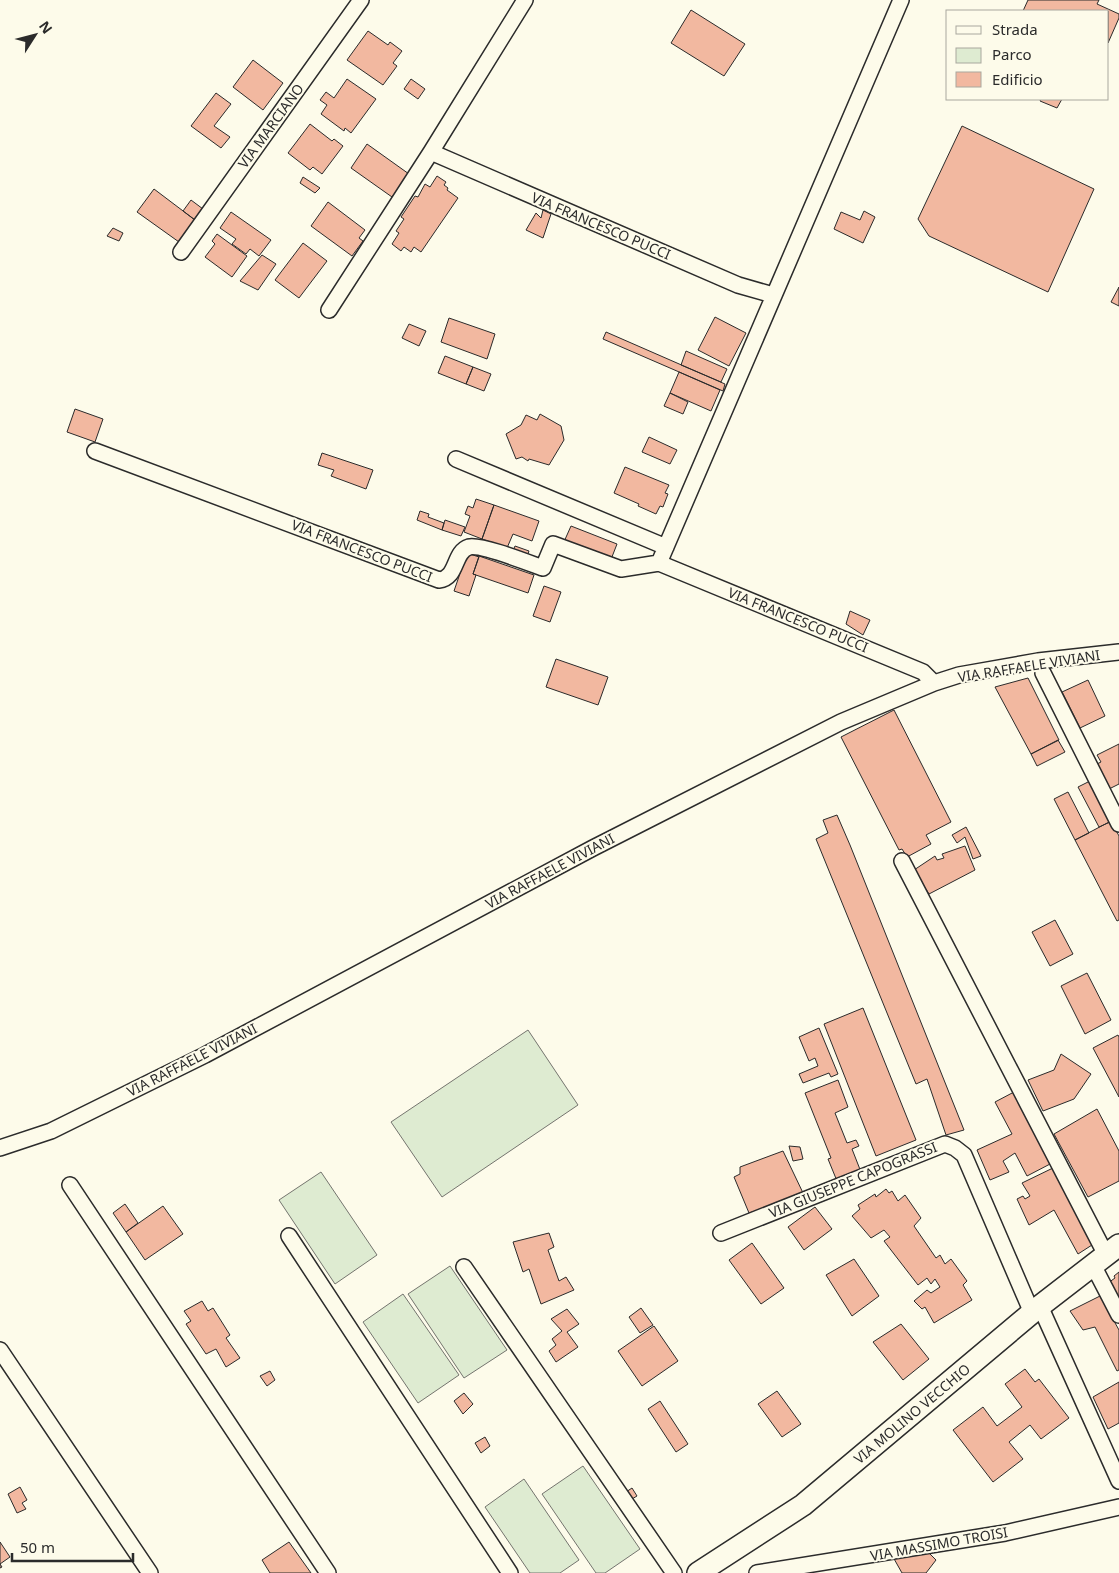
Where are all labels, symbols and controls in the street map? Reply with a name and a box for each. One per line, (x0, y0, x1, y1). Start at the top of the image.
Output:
north arrow (10, 10, 60, 60)
legend (946, 10, 1109, 100)
text: N (35, 17, 57, 37)
text: Strada (992, 19, 1038, 39)
text: Parco (992, 44, 1032, 64)
text: Edificio (992, 69, 1043, 89)
street label: VIA MARCIANO (233, 80, 308, 172)
street label: VIA FRANCESCO PUCCI (529, 188, 674, 264)
street label: VIA FRANCESCO PUCCI (289, 515, 436, 586)
street label: VIA FRANCESCO PUCCI (725, 583, 871, 656)
street label: VIA RAFFAELE VIVIANI (956, 645, 1102, 686)
street label: VIA RAFFAELE VIVIANI (482, 828, 618, 913)
street label: VIA RAFFAELE VIVIANI (123, 1018, 260, 1101)
street label: VIA GIUSEPPE CAPOGRASSI (766, 1137, 940, 1222)
street label: VIA MOLINO VECCHIO (850, 1359, 974, 1468)
street label: VIA MASSIMO TROISI (869, 1522, 1009, 1565)
scale bar (12, 1530, 134, 1562)
text: 50 m (20, 1537, 55, 1557)

